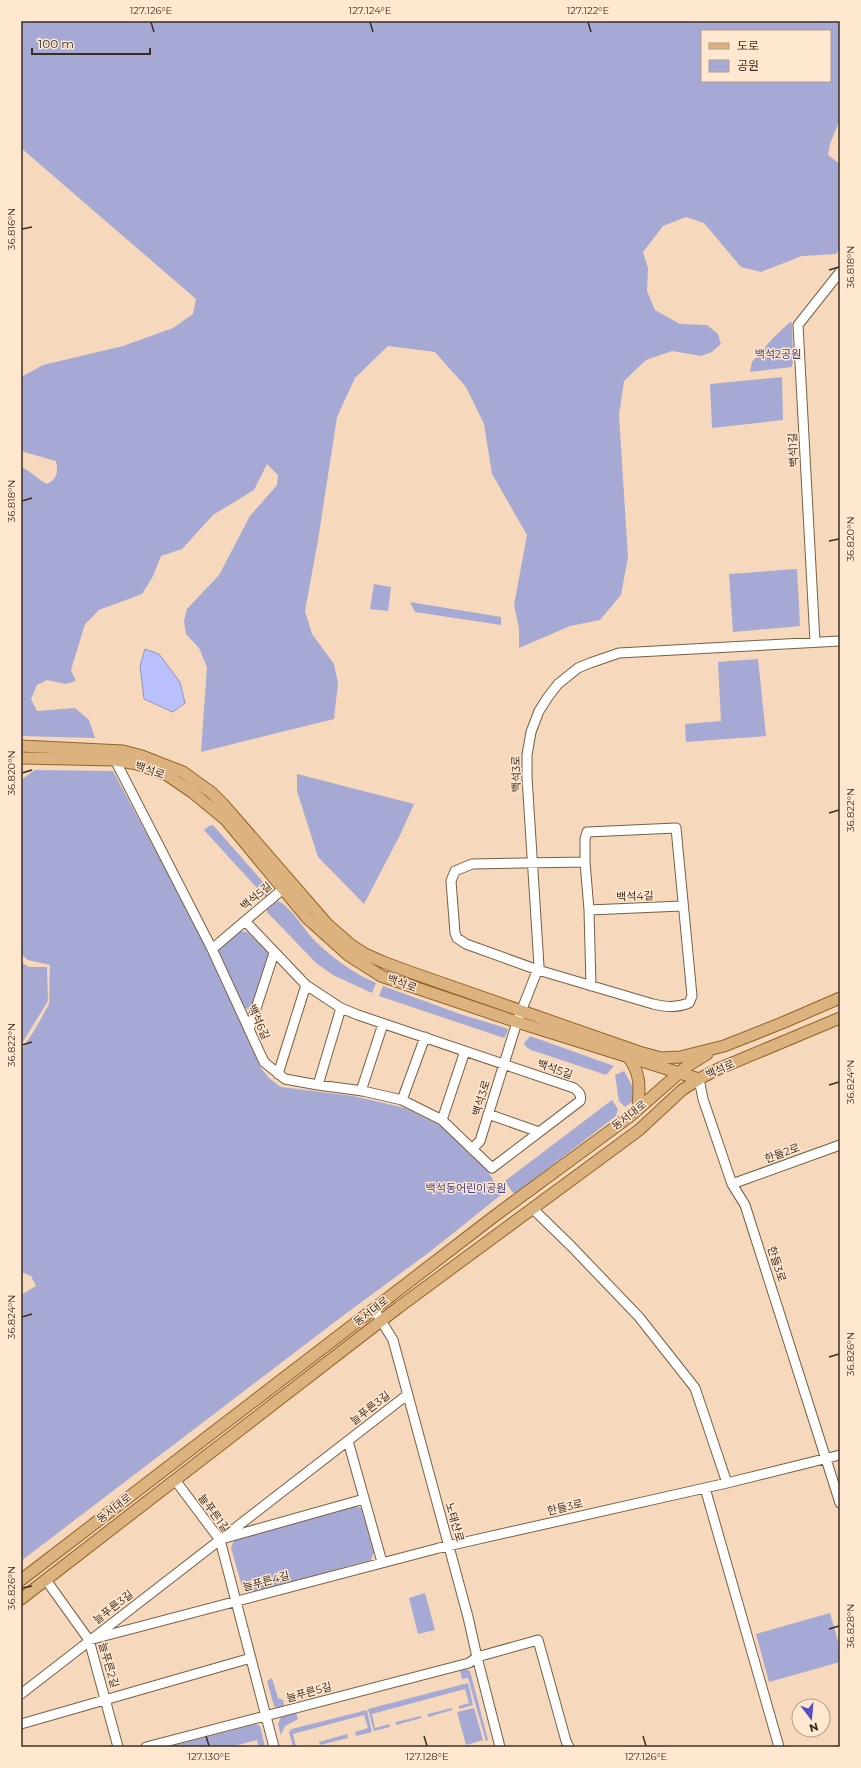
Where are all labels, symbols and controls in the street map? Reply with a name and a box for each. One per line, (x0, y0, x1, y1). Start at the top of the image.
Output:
text: 127.126°E (130, 4, 173, 17)
text: 127.124°E (349, 4, 392, 17)
text: 127.122°E (567, 4, 610, 17)
scale bar (32, 30, 150, 56)
legend (701, 30, 831, 82)
text: 100 m (38, 36, 74, 51)
text: 도로 (737, 38, 759, 53)
text: 공원 (737, 58, 759, 73)
text: 36.816°N (5, 208, 18, 250)
text: 36.818°N (844, 246, 857, 288)
park label: 백석2공원 (755, 347, 801, 361)
street label: 백석1길 (785, 432, 801, 468)
text: 36.818°N (5, 480, 18, 522)
text: 36.820°N (844, 516, 857, 562)
text: 36.820°N (5, 750, 18, 796)
street label: 백석3로 (509, 756, 523, 792)
street label: 백석로 (133, 758, 167, 782)
text: 36.822°N (844, 788, 857, 832)
street label: 백석5길 (237, 879, 275, 913)
street label: 백석4길 (616, 888, 654, 904)
street label: 백석로 (385, 971, 419, 995)
street label: 백석6길 (245, 1002, 273, 1042)
text: 36.822°N (5, 1023, 18, 1067)
street label: 백석5길 (535, 1056, 575, 1082)
street label: 백석로 (703, 1056, 737, 1082)
text: 36.824°N (844, 1060, 857, 1104)
street label: 백석3로 (469, 1078, 493, 1118)
street label: 동서대로 (609, 1097, 649, 1133)
street label: 한들2로 (762, 1140, 802, 1166)
park label: 백석동어린이공원 (426, 1181, 506, 1195)
street label: 한들3로 (765, 1244, 789, 1284)
street label: 동서대로 (351, 1293, 391, 1329)
text: 36.824°N (5, 1295, 18, 1339)
text: 36.826°N (844, 1332, 857, 1376)
street label: 늘푸른3길 (347, 1388, 393, 1428)
street label: 동서대로 (94, 1490, 134, 1526)
street label: 늘푸른1길 (195, 1491, 233, 1535)
street label: 한들3로 (546, 1496, 584, 1518)
street label: 노태산로 (443, 1501, 467, 1543)
text: 36.826°N (5, 1566, 18, 1610)
street label: 늘푸른4길 (241, 1568, 291, 1594)
street label: 늘푸른3길 (90, 1587, 136, 1627)
text: 36.828°N (844, 1604, 857, 1648)
street label: 늘푸른2길 (96, 1641, 122, 1689)
street label: 늘푸른5길 (285, 1679, 333, 1705)
north arrow (791, 1698, 831, 1738)
text: N (808, 1720, 820, 1736)
text: 127.130°E (187, 1750, 231, 1763)
text: 127.128°E (405, 1750, 449, 1763)
text: 127.126°E (625, 1750, 668, 1763)

